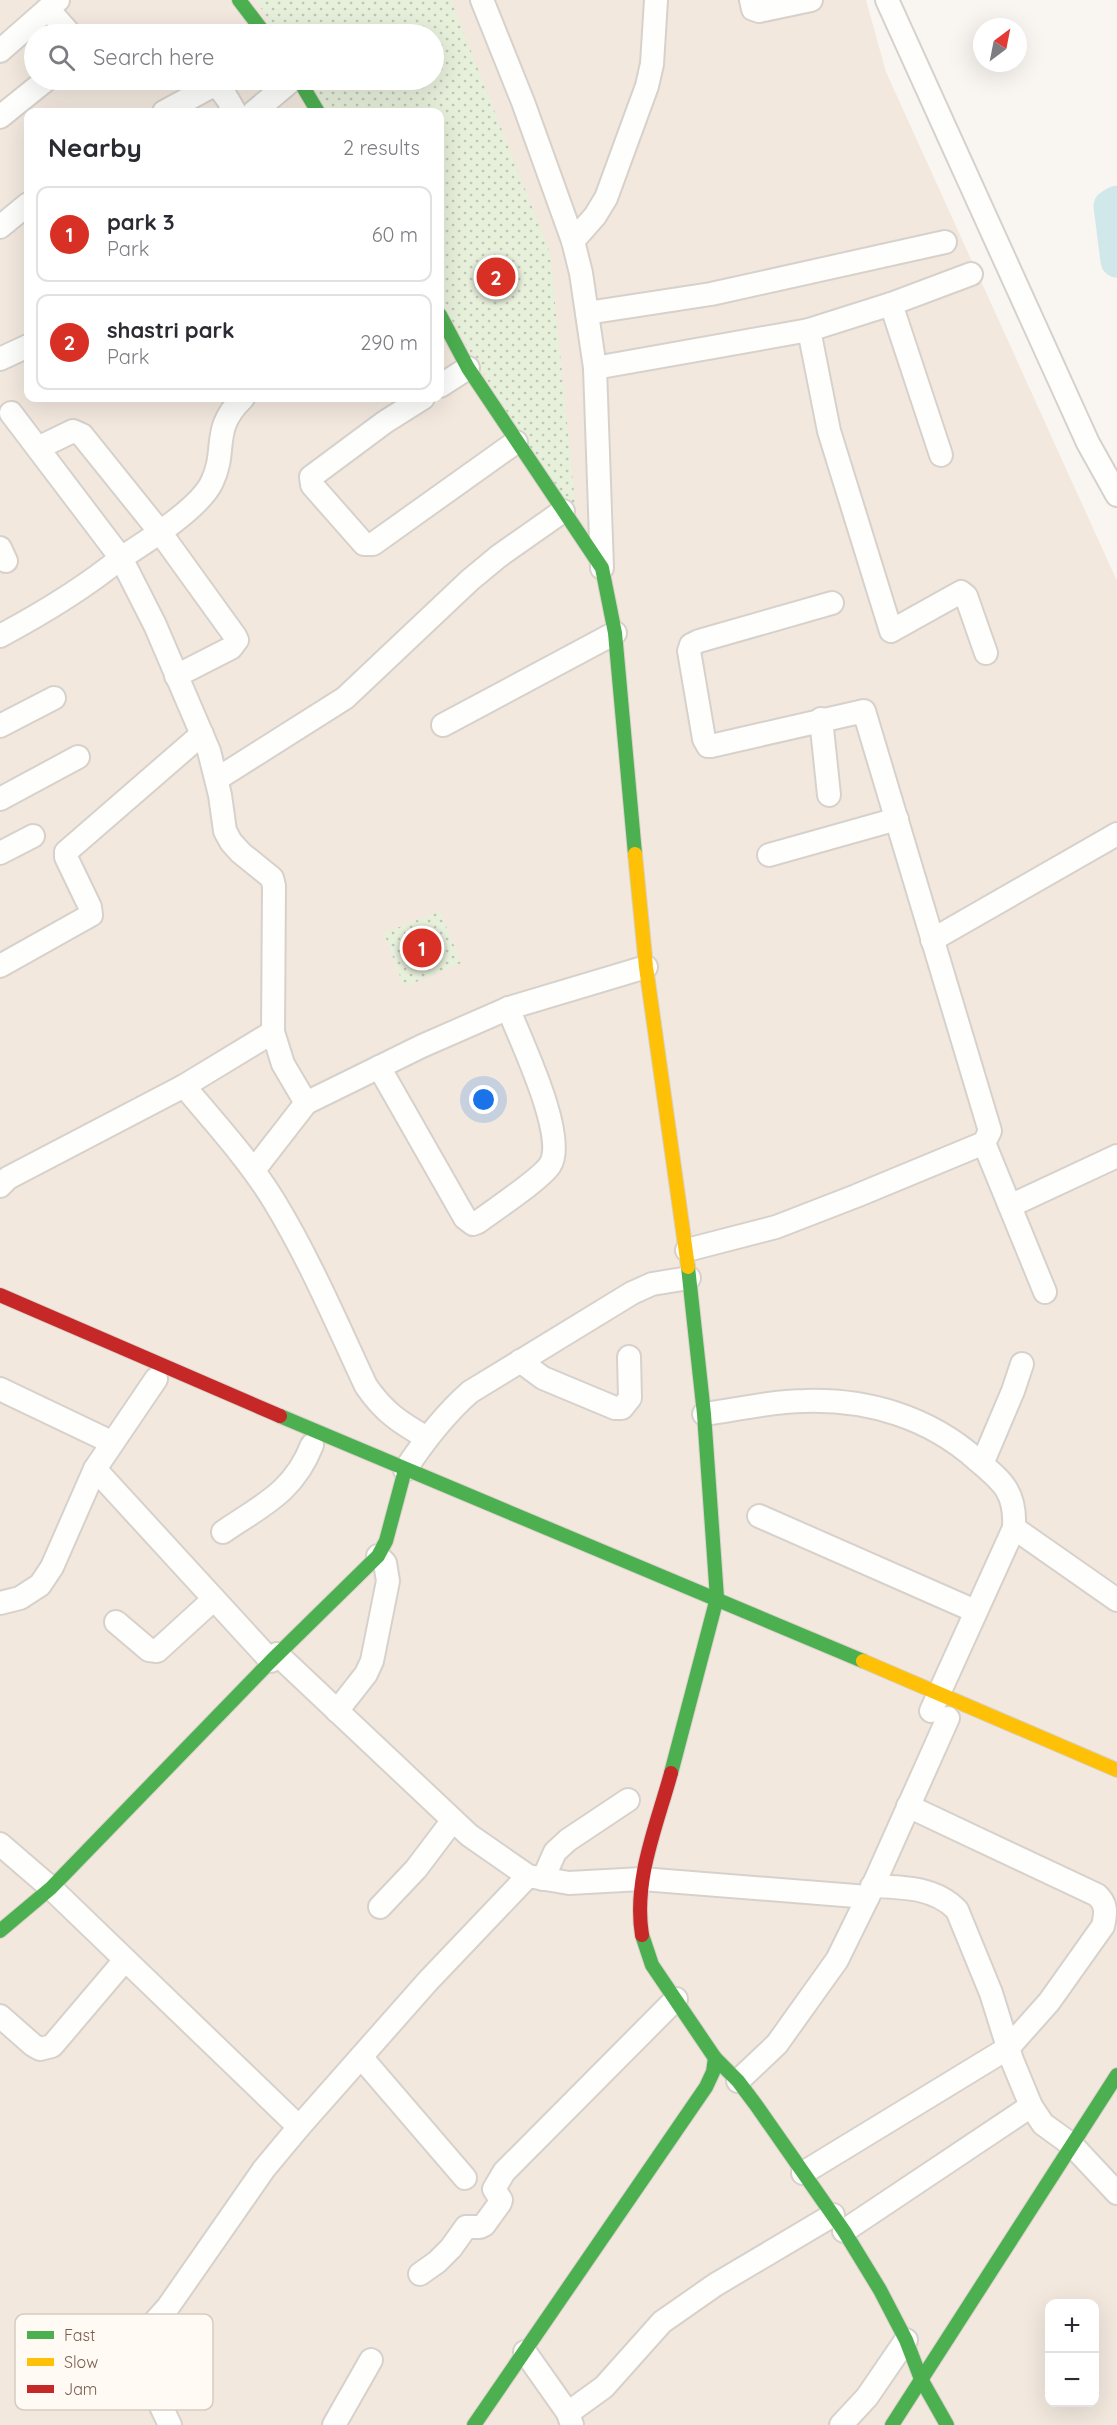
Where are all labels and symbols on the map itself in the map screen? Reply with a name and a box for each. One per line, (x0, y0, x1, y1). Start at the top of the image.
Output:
north arrow (973, 18, 1027, 72)
pin: 2 (476, 254, 516, 300)
pin: 1 (402, 926, 442, 970)
your location (469, 1085, 498, 1114)
legend (15, 2314, 213, 2410)
text: Fast (64, 2325, 95, 2345)
text: Slow (64, 2352, 98, 2372)
text: Jam (64, 2379, 97, 2399)

